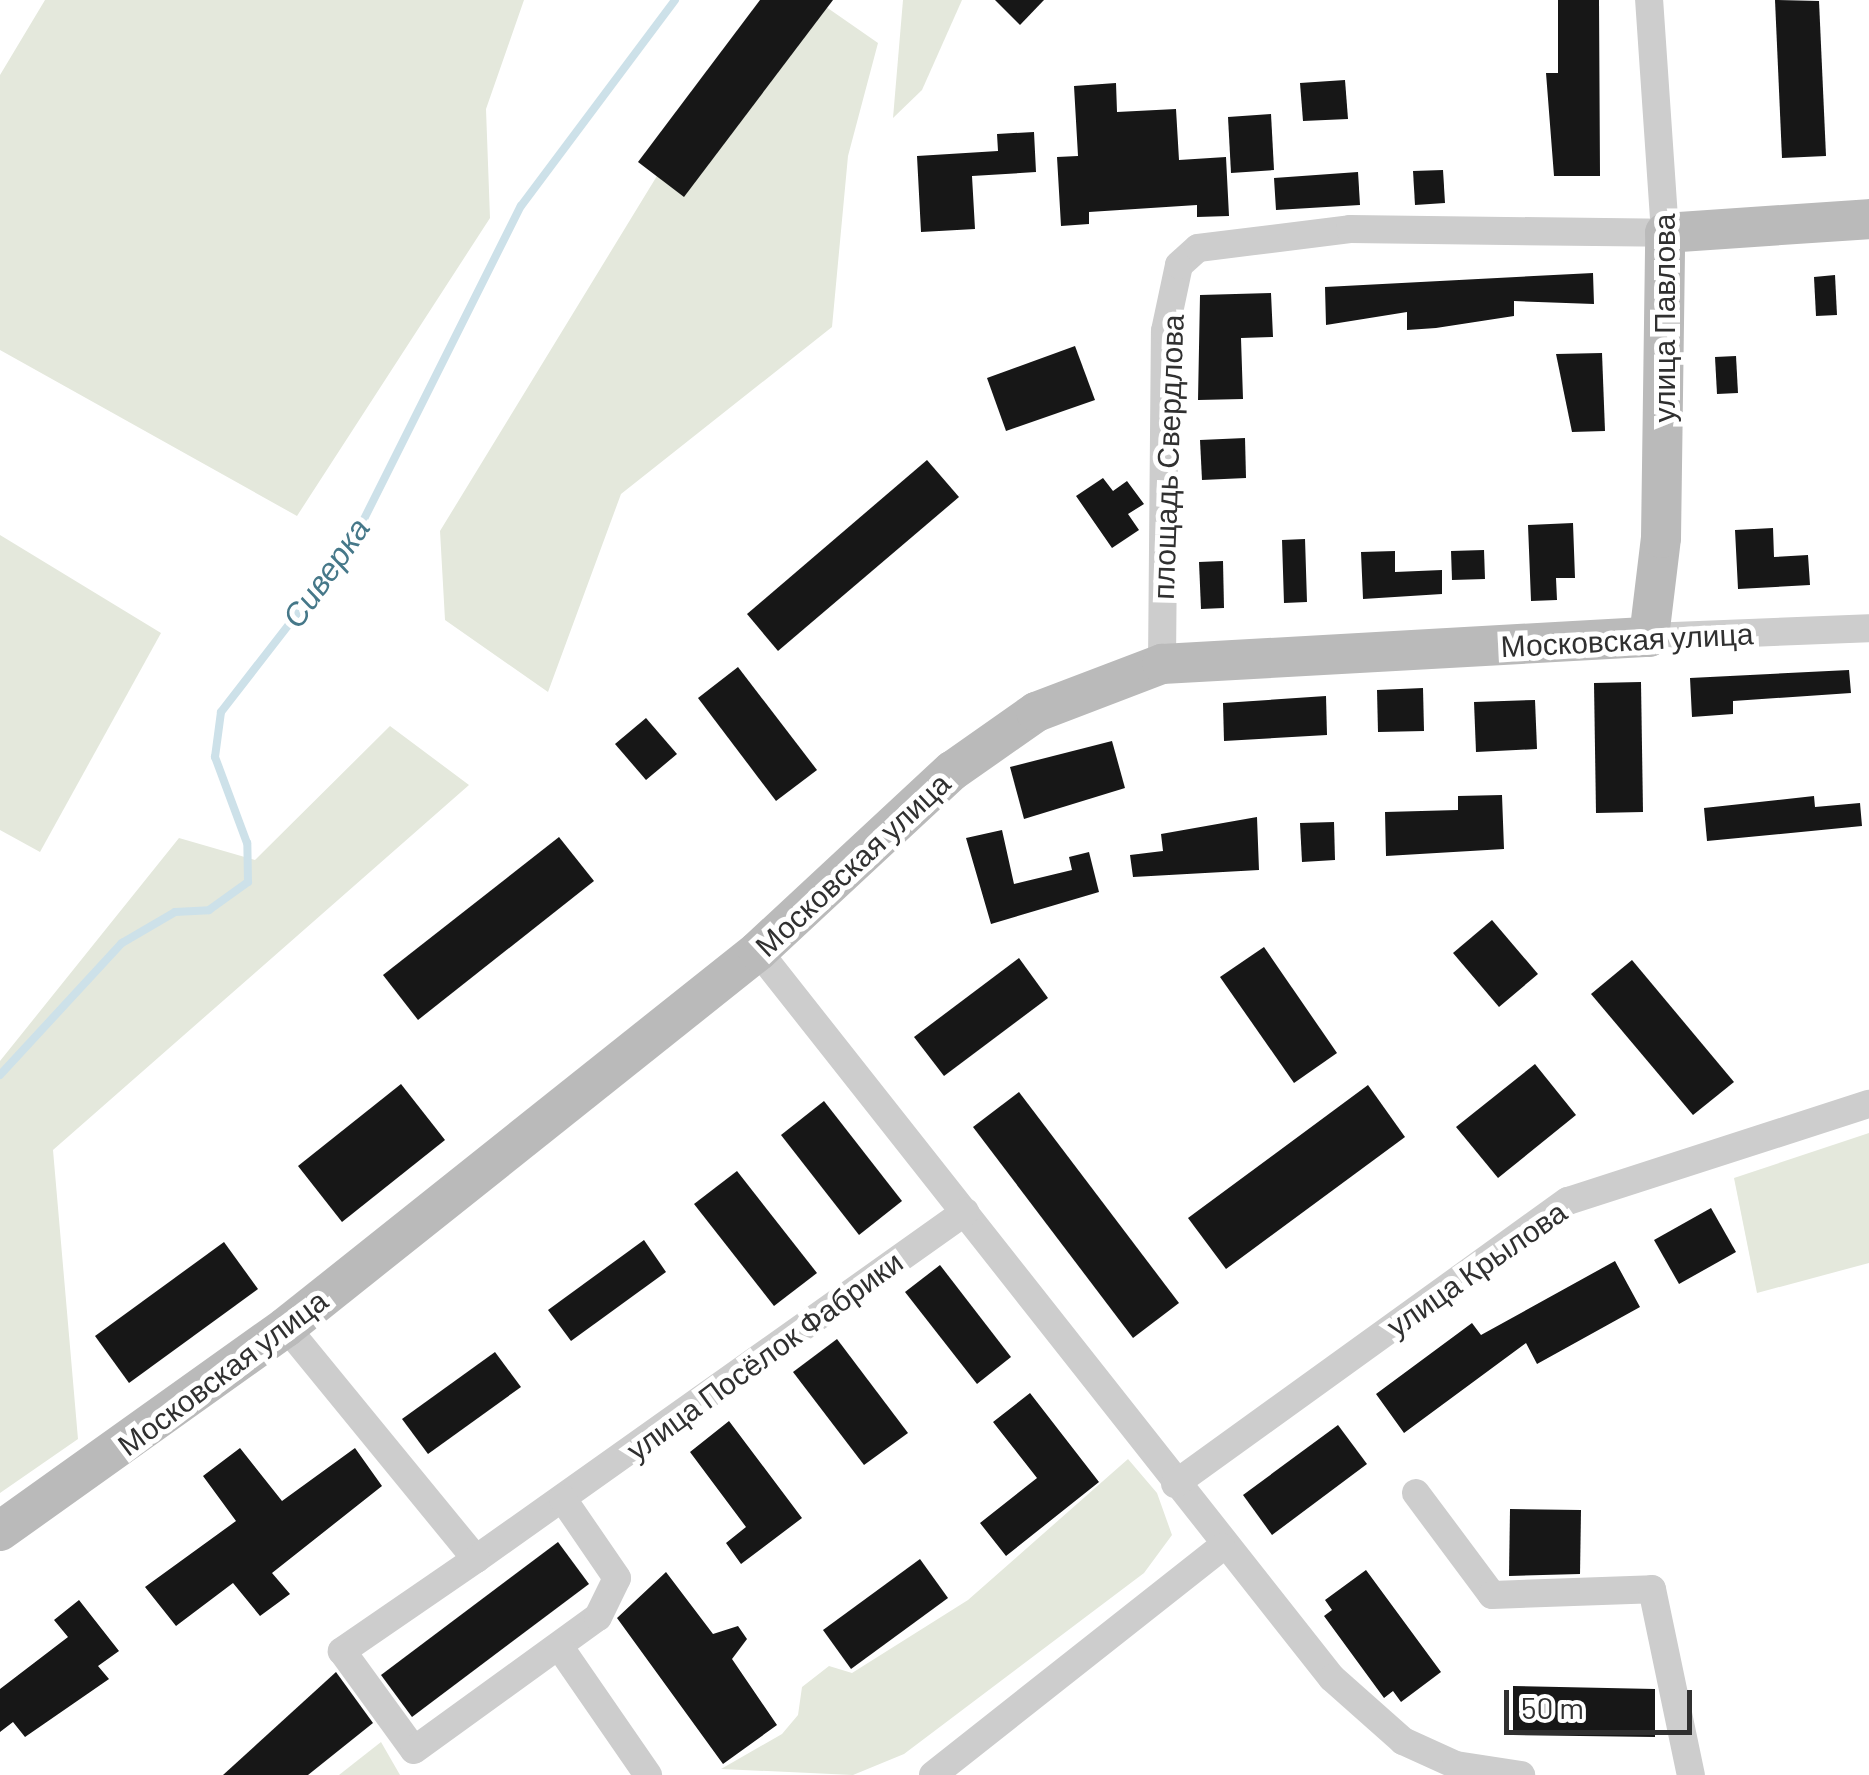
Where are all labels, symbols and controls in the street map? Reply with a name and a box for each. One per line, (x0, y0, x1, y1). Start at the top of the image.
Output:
street label: улица Павлова (1645, 214, 1681, 422)
street label: площадь Свердлова (1144, 314, 1190, 600)
water label: Сиверка (273, 510, 377, 634)
street label: Московская улица (1500, 614, 1754, 664)
street label: Московская улица (747, 765, 957, 963)
street label: улица Крылова (1379, 1193, 1573, 1343)
street label: улица Посёлок Фабрики (619, 1243, 909, 1467)
street label: Московская улица (110, 1282, 334, 1462)
scale bar (1509, 1670, 1696, 1732)
text: 50 m (1521, 1689, 1584, 1725)

